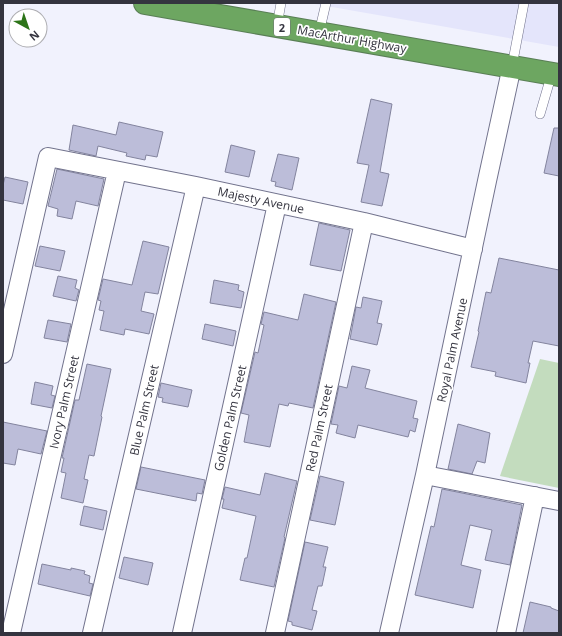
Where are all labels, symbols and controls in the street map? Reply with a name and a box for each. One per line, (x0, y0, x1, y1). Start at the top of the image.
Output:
north arrow (8, 8, 48, 48)
road number: 2 (274, 18, 290, 36)
street label: MacArthur Highway (296, 21, 409, 57)
text: N (26, 27, 43, 45)
street label: Majesty Avenue (216, 183, 306, 218)
street label: Royal Palm Avenue (433, 296, 471, 404)
street label: Ivory Palm Street (45, 354, 83, 450)
street label: Blue Palm Street (125, 363, 163, 457)
street label: Golden Palm Street (210, 363, 250, 473)
street label: Red Palm Street (301, 383, 337, 473)

